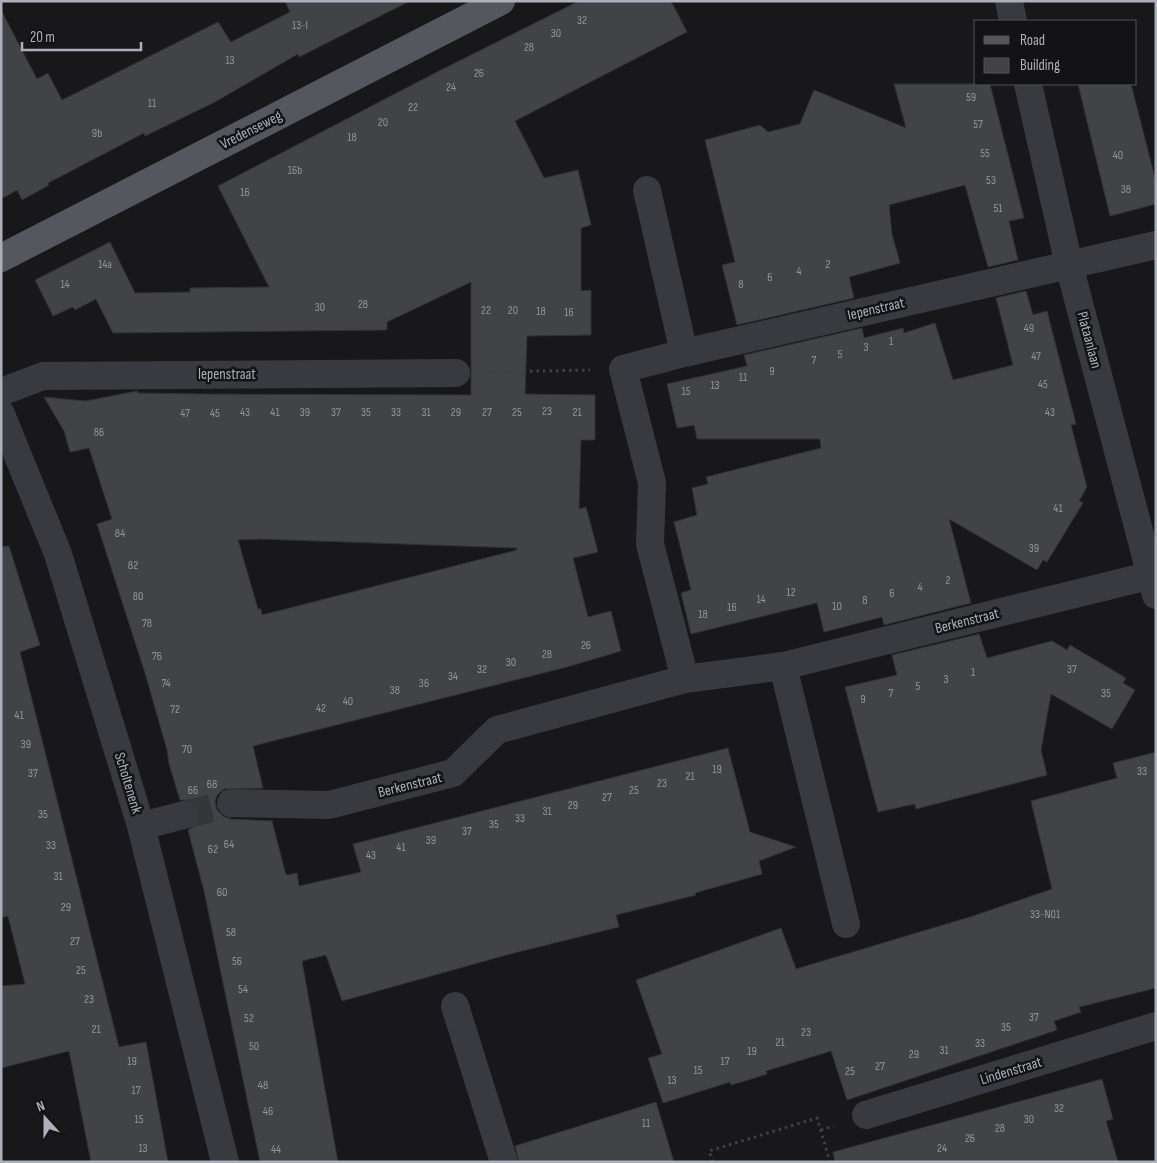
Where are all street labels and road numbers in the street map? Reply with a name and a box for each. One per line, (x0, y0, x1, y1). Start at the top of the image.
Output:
street label: Vredenseweg (217, 106, 285, 154)
street label: Iepenstraat (846, 293, 907, 325)
street label: Plataanlaan (1072, 309, 1106, 371)
street label: Iepenstraat (198, 365, 256, 384)
street label: Berkenstraat (933, 604, 1001, 638)
street label: Scholtenenk (110, 750, 146, 816)
street label: Berkenstraat (376, 768, 444, 802)
street label: Lindenstraat (978, 1052, 1045, 1089)

